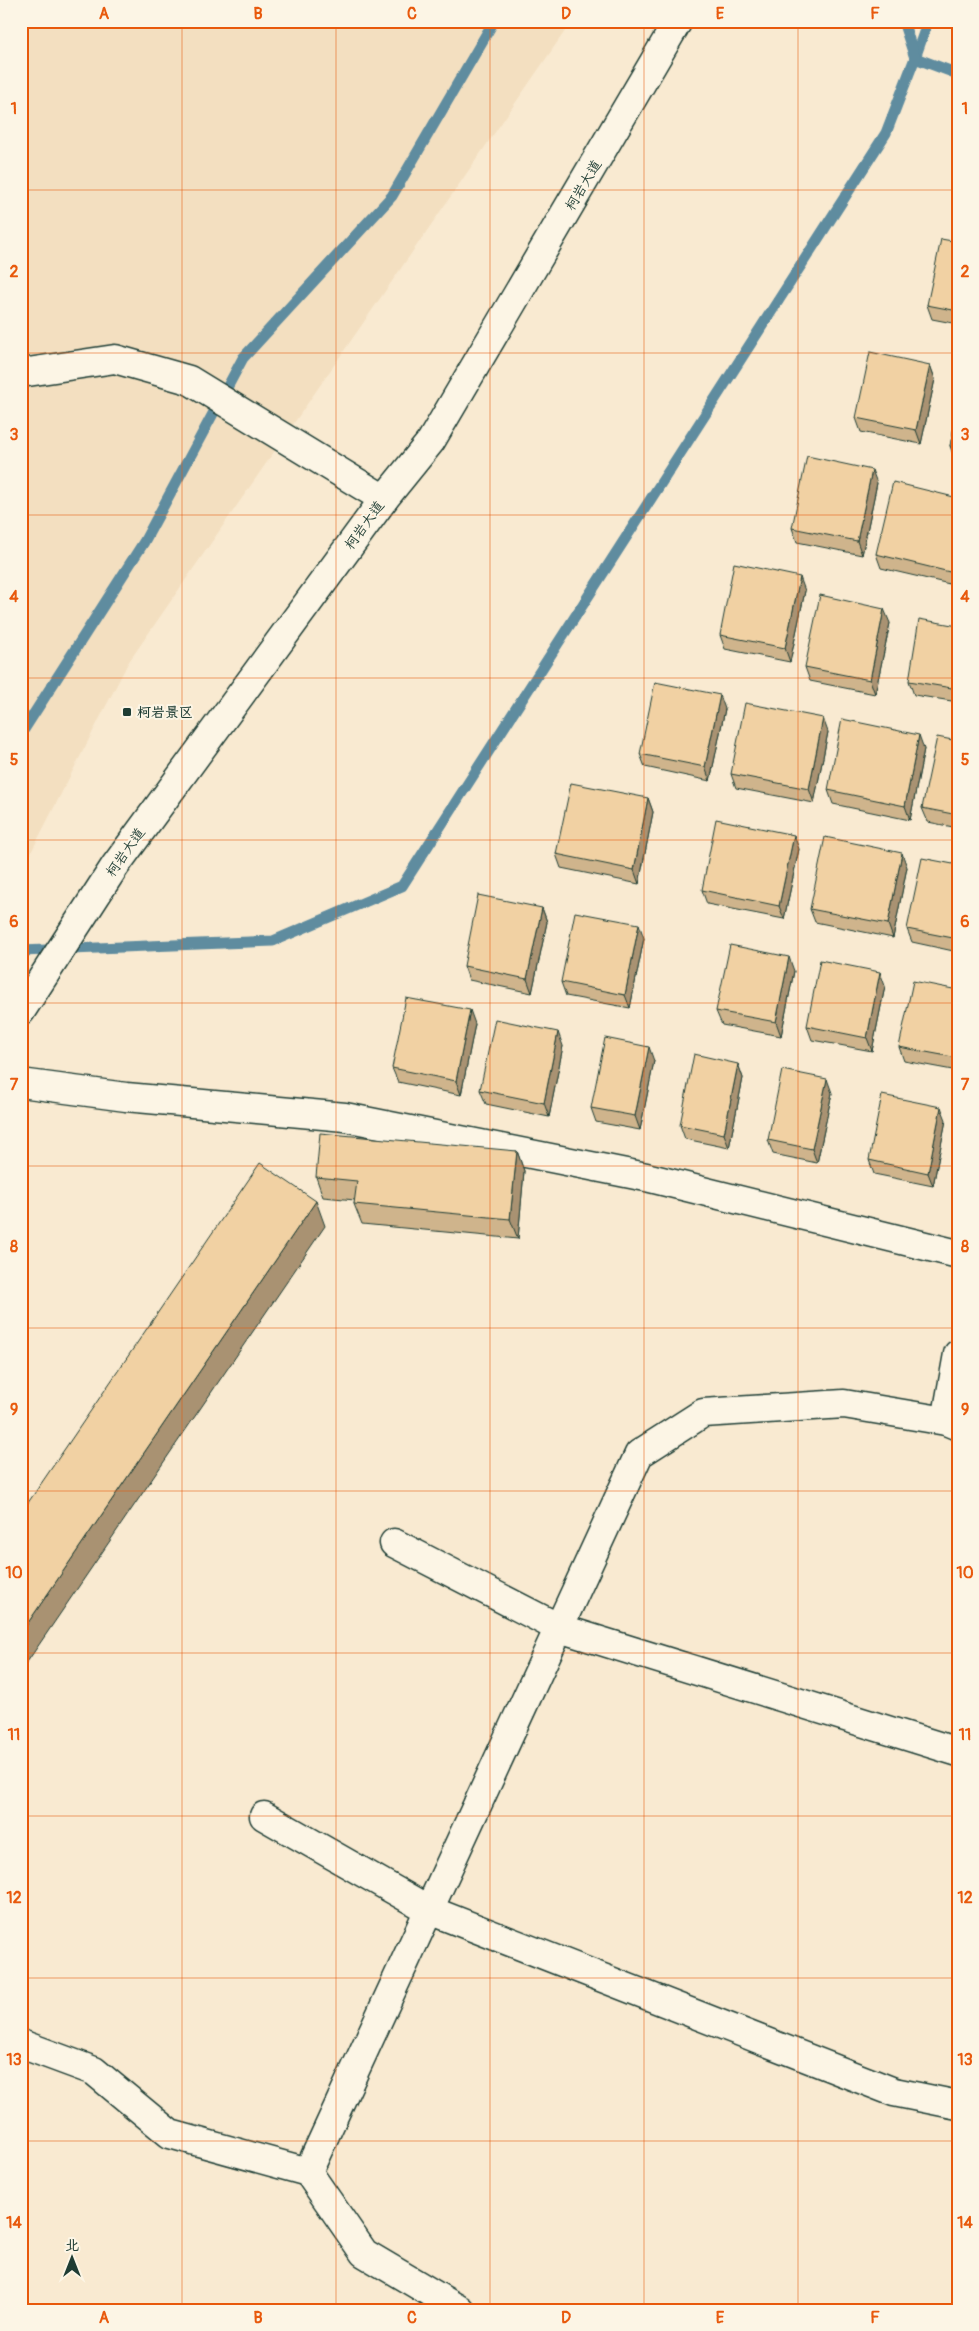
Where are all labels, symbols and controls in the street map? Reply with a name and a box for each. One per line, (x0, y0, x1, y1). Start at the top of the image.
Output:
text: A (99, 4, 110, 24)
text: B (253, 4, 263, 24)
text: C (407, 4, 417, 24)
text: D (561, 4, 571, 24)
text: E (716, 4, 725, 24)
text: F (870, 4, 880, 24)
text: 1 (11, 99, 17, 119)
text: 1 (962, 99, 968, 119)
street label: 柯岩大道 (562, 157, 605, 214)
text: 2 (10, 262, 19, 282)
text: 2 (961, 262, 970, 282)
text: 3 (10, 425, 19, 445)
text: 3 (961, 425, 970, 445)
street label: 柯岩大道 (341, 498, 388, 553)
text: 4 (9, 587, 19, 607)
text: 4 (960, 587, 970, 607)
place label: 柯岩景区 (137, 704, 193, 721)
marker: 柯岩景区 (121, 706, 133, 718)
text: 5 (10, 750, 19, 770)
text: 5 (961, 750, 970, 770)
street label: 柯岩大道 (102, 824, 148, 880)
text: 6 (9, 912, 19, 932)
text: 6 (960, 912, 970, 932)
text: 7 (10, 1075, 19, 1095)
text: 7 (961, 1075, 970, 1095)
text: 8 (10, 1237, 18, 1257)
text: 8 (961, 1237, 969, 1257)
text: 9 (10, 1400, 18, 1420)
text: 9 (961, 1400, 969, 1420)
text: 10 (5, 1563, 23, 1583)
text: 10 (956, 1563, 974, 1583)
text: 11 (8, 1725, 20, 1745)
text: 11 (959, 1725, 971, 1745)
text: 12 (6, 1888, 22, 1908)
text: 12 (957, 1888, 973, 1908)
text: 13 (6, 2050, 22, 2070)
text: 13 (957, 2050, 973, 2070)
text: 14 (6, 2213, 22, 2233)
text: 14 (957, 2213, 973, 2233)
north arrow (48, 2234, 98, 2284)
text: 北 (65, 2237, 79, 2254)
text: A (99, 2308, 110, 2328)
text: B (253, 2308, 263, 2328)
text: C (407, 2308, 417, 2328)
text: D (561, 2308, 571, 2328)
text: E (716, 2308, 725, 2328)
text: F (870, 2308, 880, 2328)

